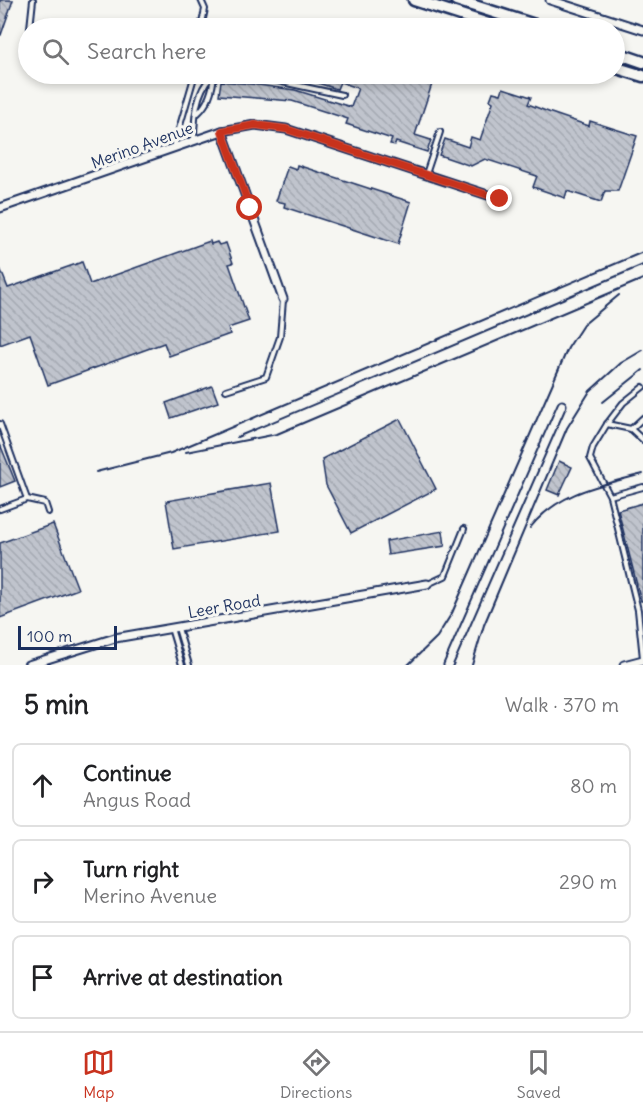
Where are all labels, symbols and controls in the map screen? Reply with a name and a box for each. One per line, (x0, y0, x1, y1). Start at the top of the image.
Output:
search box (18, 18, 625, 84)
icon: search (39, 35, 72, 68)
text: Search here (87, 37, 206, 65)
street label: Merino Avenue (88, 117, 196, 173)
route end (486, 185, 512, 211)
route start (236, 194, 262, 220)
street label: Leer Road (186, 590, 262, 622)
scale bar (18, 623, 117, 650)
text: 100 m (27, 626, 72, 646)
text: 5 min (24, 688, 89, 721)
text: Walk · 370 m (505, 692, 619, 717)
text: Continue (83, 759, 172, 787)
icon: ahead (26, 769, 59, 802)
text: 80 m (570, 773, 617, 798)
text: Angus Road (83, 787, 191, 812)
text: Turn right (83, 855, 179, 883)
icon: right (26, 865, 59, 898)
text: 290 m (559, 869, 617, 894)
text: Merino Avenue (83, 883, 217, 908)
icon: arrive (26, 961, 59, 994)
text: Arrive at destination (83, 963, 283, 991)
tab: Map (82, 1046, 115, 1102)
tab: Directions (280, 1046, 352, 1102)
tab: Saved (517, 1046, 561, 1102)

